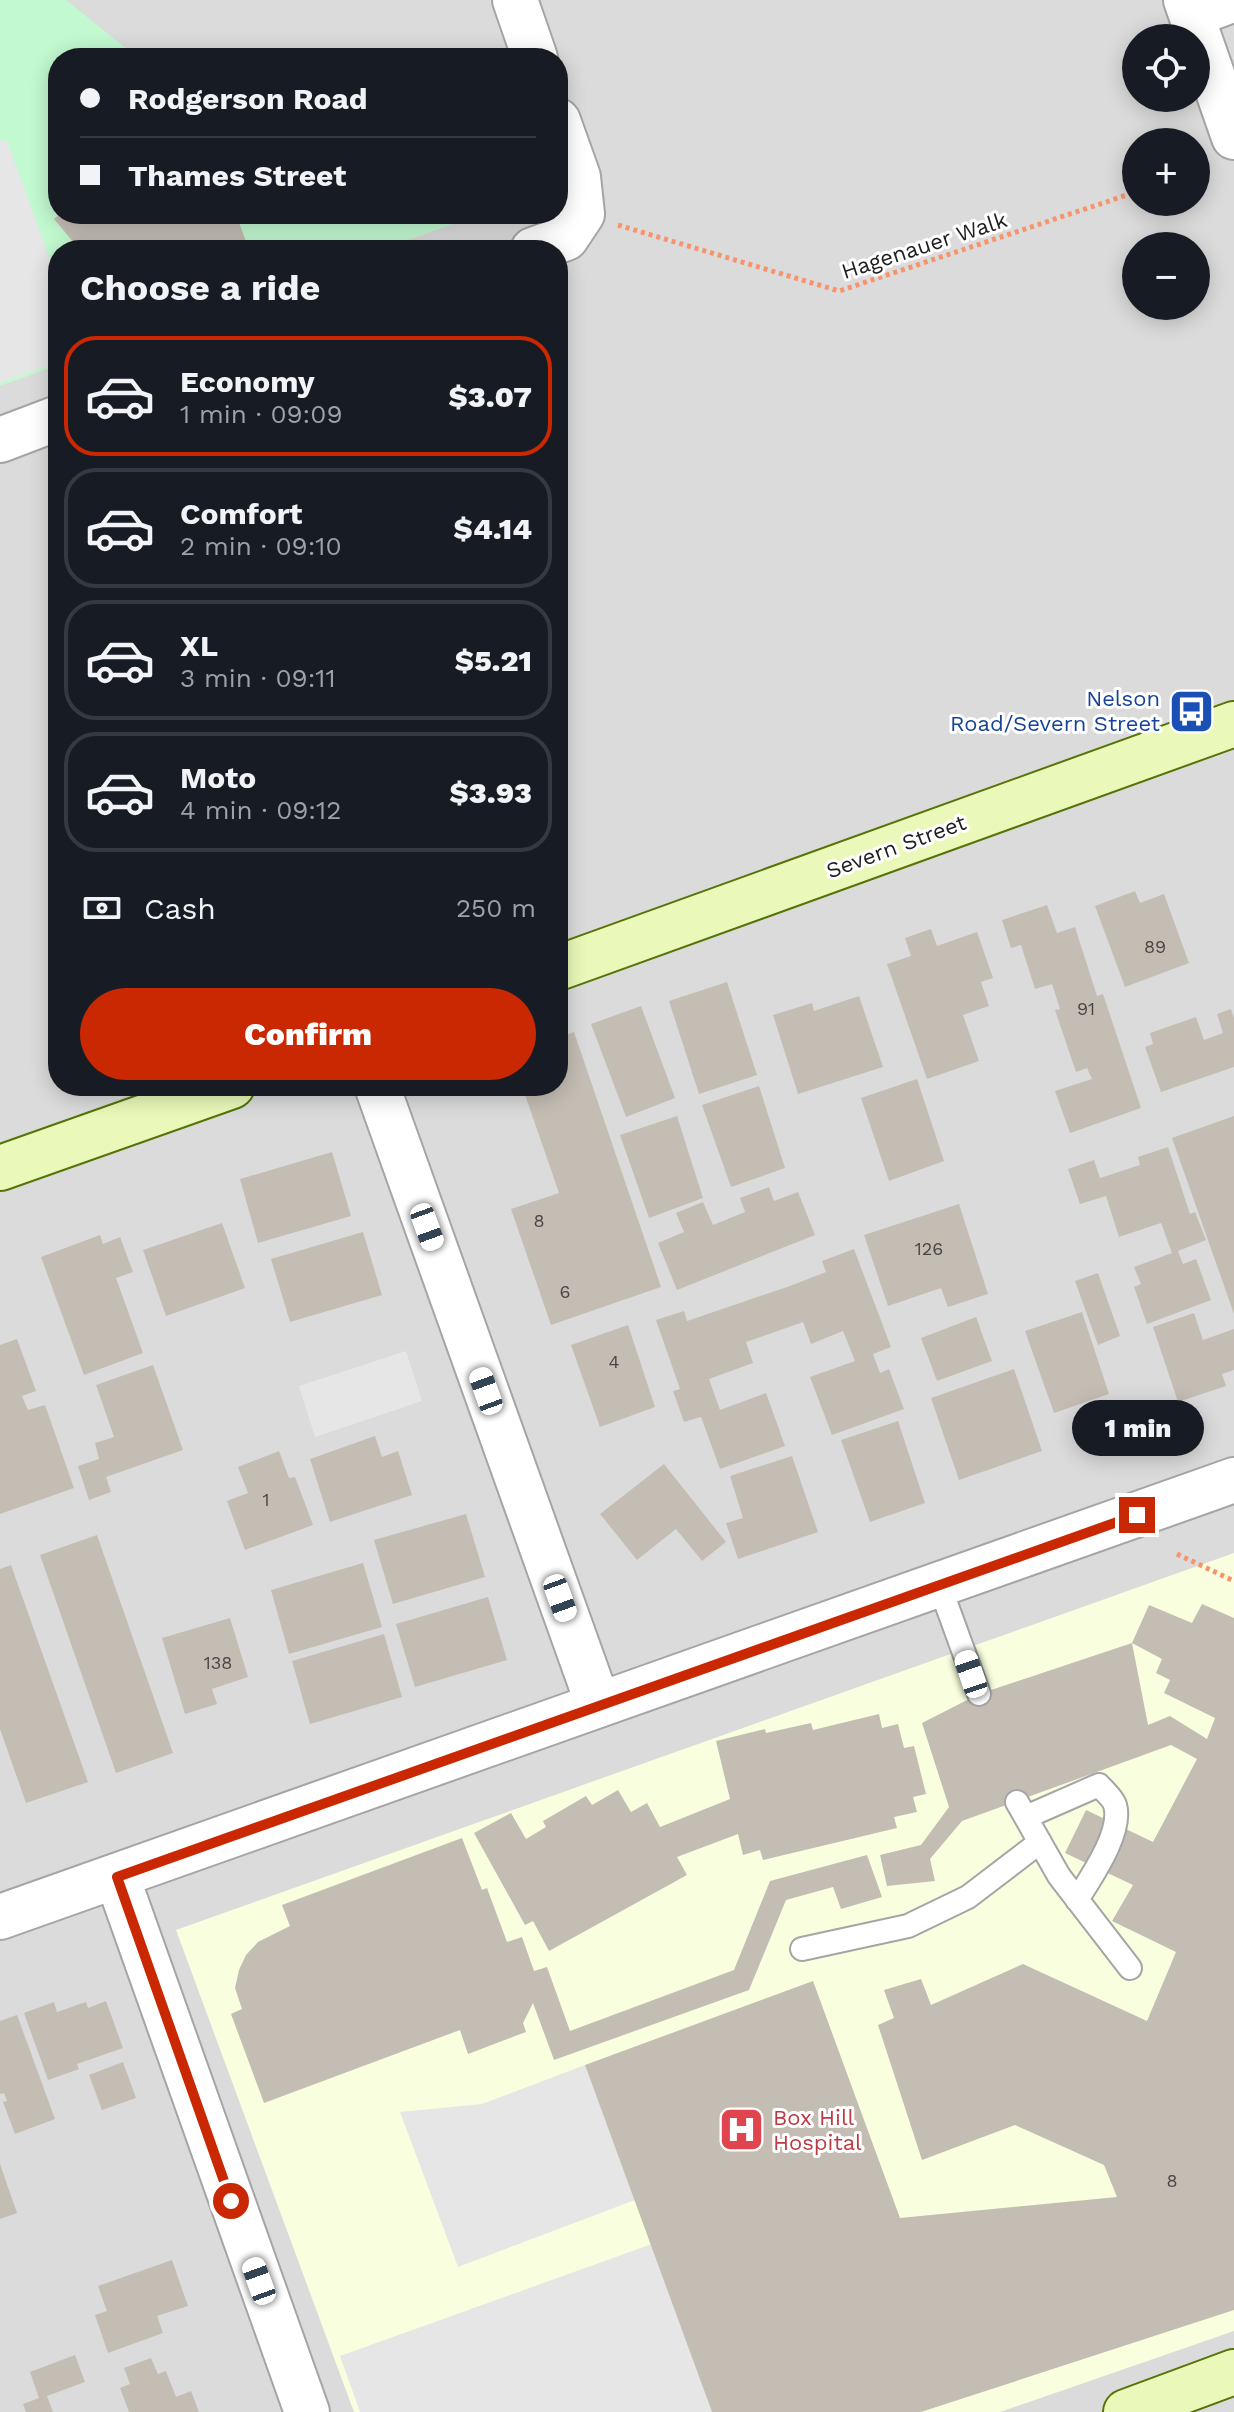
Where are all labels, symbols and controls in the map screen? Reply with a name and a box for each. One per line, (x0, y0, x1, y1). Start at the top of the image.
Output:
map controls (1122, 24, 1210, 320)
button: locate (1122, 24, 1210, 112)
text: Rodgerson Road (128, 81, 367, 116)
button: + (1122, 128, 1210, 216)
text: Thames Street (128, 158, 346, 193)
street label: Hagenauer Walk (838, 207, 1010, 284)
button: − (1122, 232, 1210, 320)
text: Choose a ride (80, 267, 320, 309)
icon: car (84, 360, 156, 432)
text: Economy (180, 364, 315, 399)
text: $3.07 (448, 379, 532, 414)
text: 1 min · 09:09 (180, 399, 343, 429)
icon: car (84, 492, 156, 564)
text: Comfort (180, 496, 302, 531)
text: $4.14 (454, 511, 532, 546)
text: 2 min · 09:10 (180, 531, 342, 561)
icon: car (84, 624, 156, 696)
text: XL (180, 628, 218, 663)
text: $5.21 (455, 643, 532, 678)
text: 3 min · 09:11 (180, 663, 336, 693)
place label: Nelson Road/Severn Street (950, 686, 1160, 736)
bus stop icon: Nelson Road/Severn Street (1167, 687, 1215, 735)
icon: car (84, 756, 156, 828)
text: Moto (180, 760, 256, 795)
text: $3.93 (449, 775, 532, 810)
text: 4 min · 09:12 (180, 795, 341, 825)
street label: Severn Street (823, 810, 969, 883)
icon: cash (80, 886, 124, 930)
text: Cash (144, 891, 216, 926)
text: 250 m (456, 893, 536, 923)
house number: 89 (1144, 936, 1166, 957)
button: Confirm (80, 988, 536, 1080)
house number: 91 (1077, 998, 1095, 1019)
car (408, 1200, 446, 1254)
house number: 8 (533, 1210, 545, 1231)
house number: 126 (915, 1238, 943, 1259)
house number: 6 (560, 1281, 570, 1302)
house number: 4 (609, 1351, 620, 1372)
car (467, 1364, 505, 1418)
callout: 1 min (1071, 1399, 1203, 1455)
text: 1 min (1105, 1413, 1171, 1443)
house number: 1 (262, 1489, 270, 1510)
route end (1119, 1497, 1155, 1533)
car (541, 1571, 579, 1625)
car (952, 1647, 990, 1701)
house number: 138 (204, 1652, 232, 1673)
place label: Box Hill Hospital (773, 2105, 862, 2155)
hospital icon: Box Hill Hospital (718, 2106, 766, 2154)
house number: 8 (1166, 2170, 1178, 2191)
route start (213, 2183, 249, 2219)
car (240, 2254, 278, 2308)

